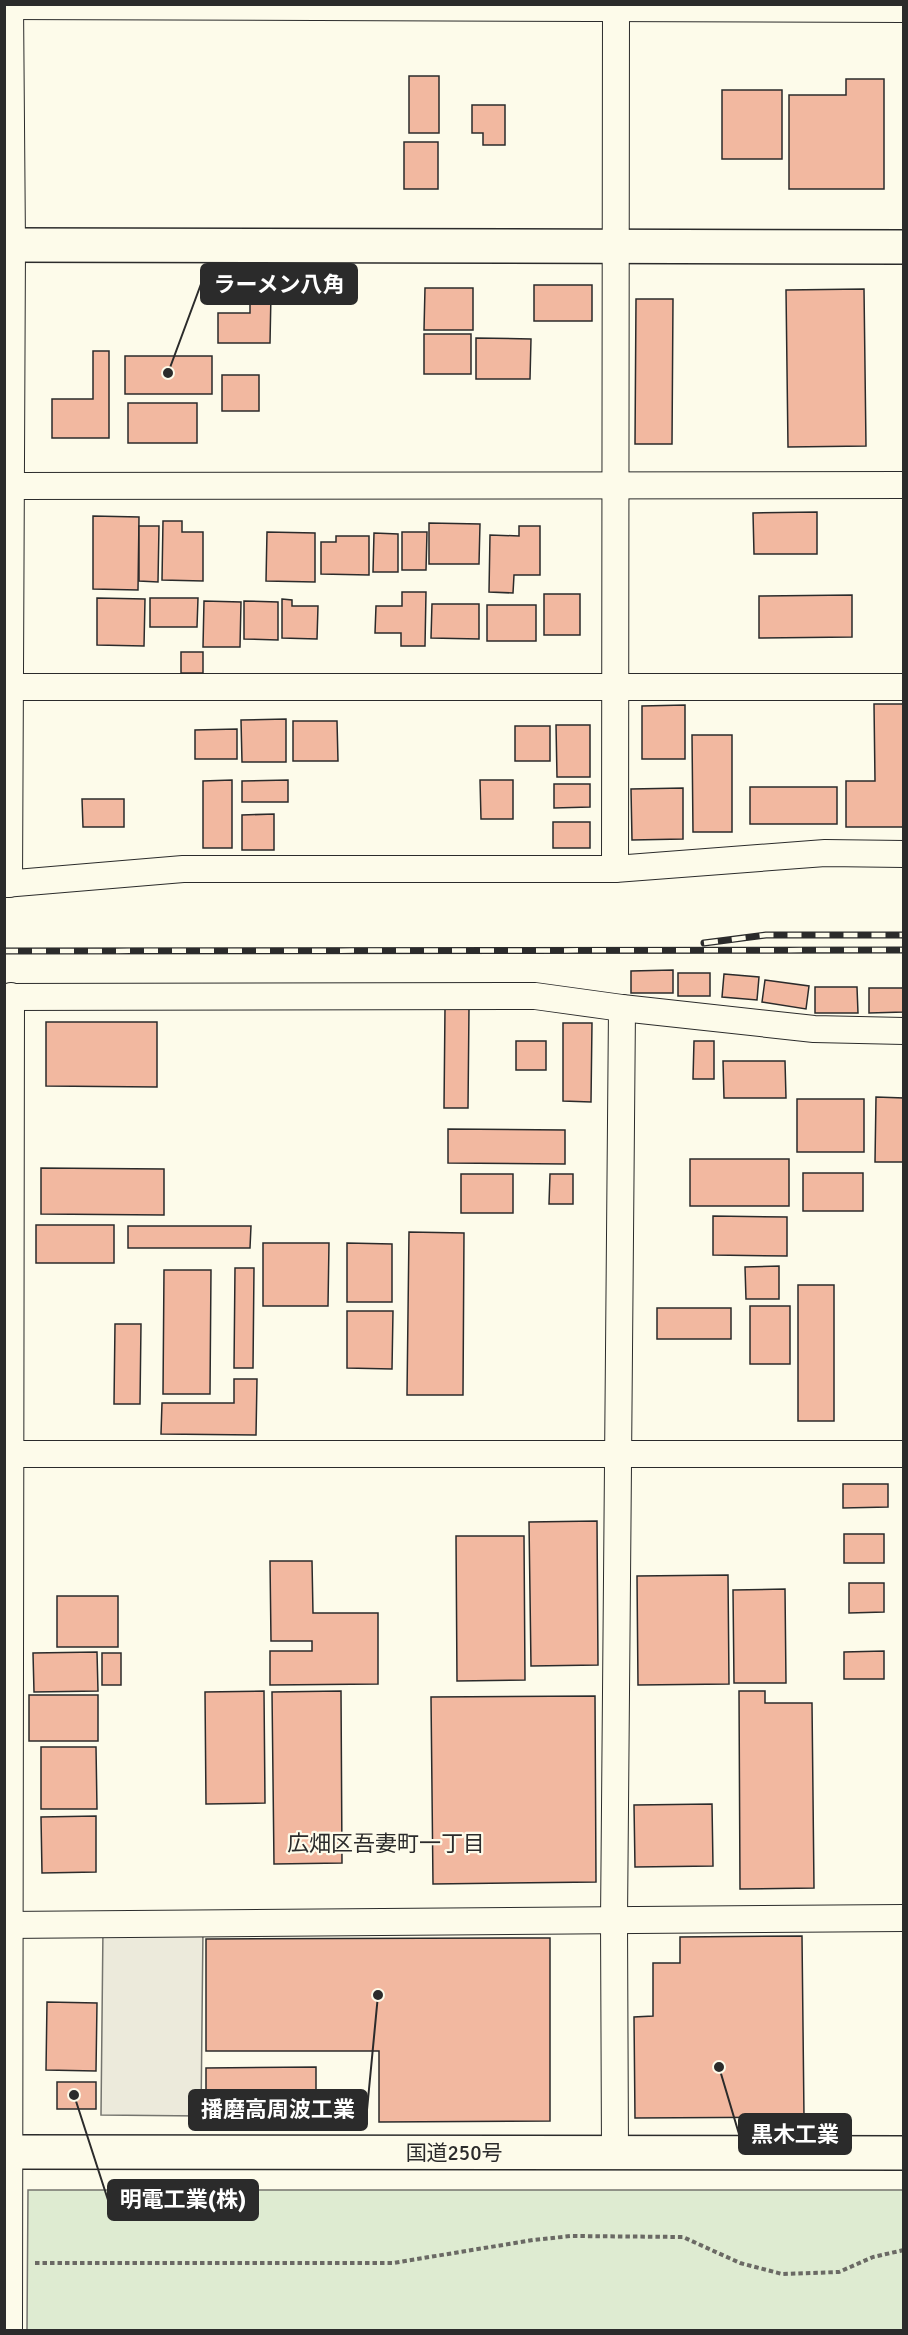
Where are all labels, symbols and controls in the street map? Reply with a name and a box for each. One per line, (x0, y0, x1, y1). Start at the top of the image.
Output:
callout: ラーメン八角 (201, 264, 357, 304)
text: ラーメン八角 (213, 271, 345, 298)
district label: 広畑区吾妻町一丁目 (287, 1830, 485, 1857)
callout: 播磨高周波工業 (189, 2090, 367, 2130)
text: 播磨高周波工業 (201, 2096, 355, 2123)
callout: 黒木工業 (739, 2114, 851, 2154)
text: 黒木工業 (751, 2121, 839, 2148)
street label: 国道250号 (405, 2140, 503, 2166)
callout: 明電工業(株) (108, 2180, 258, 2220)
text: 明電工業(株) (120, 2186, 246, 2213)

